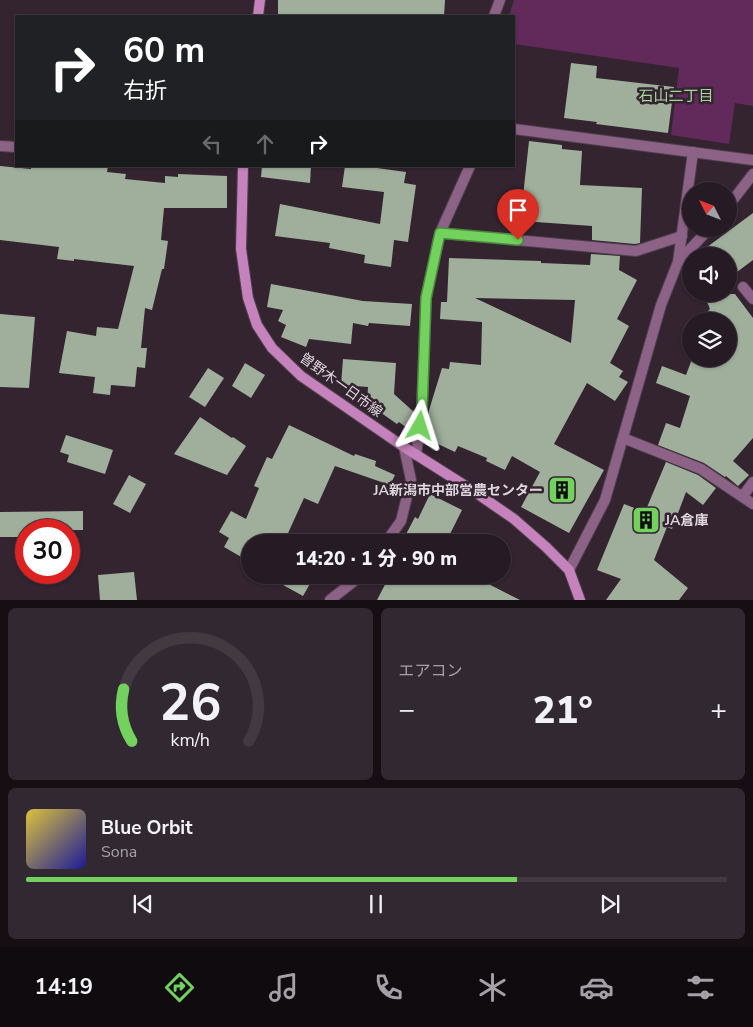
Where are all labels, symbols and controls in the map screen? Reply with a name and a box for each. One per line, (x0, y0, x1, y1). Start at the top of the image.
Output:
text: 60 m (123, 27, 205, 74)
icon: right (40, 35, 105, 100)
text: 右折 (123, 76, 167, 106)
district label: 石山二丁目 (638, 86, 714, 106)
icon: left (198, 130, 226, 158)
icon: ahead (251, 130, 279, 158)
icon: right (304, 130, 332, 158)
north arrow (682, 182, 738, 238)
map controls (682, 182, 737, 367)
pin (497, 189, 539, 240)
icon: arrive (504, 196, 532, 224)
button: sound (682, 247, 737, 302)
button: layers (682, 312, 737, 367)
street label: 曽野木一日市線 (296, 349, 386, 421)
position arrow (393, 399, 445, 451)
building icon: JA新潟市中部営農センター (547, 475, 577, 505)
place label: JA新潟市中部営農センター (373, 481, 543, 500)
building icon: JA倉庫 (631, 505, 661, 535)
place label: JA倉庫 (664, 511, 708, 530)
speed limit sign: 30 (15, 519, 80, 584)
text: 14:20 · 1 分 · 90 m (295, 546, 457, 572)
text: エアコン (399, 660, 463, 682)
text: 26 (159, 667, 221, 738)
text: 21° (533, 685, 593, 736)
text: − (399, 691, 415, 729)
text: + (710, 691, 727, 729)
text: km/h (171, 728, 210, 752)
text: Blue Orbit (101, 815, 192, 841)
text: Sona (101, 841, 137, 863)
icon: previous (129, 890, 157, 918)
icon: pause (362, 890, 390, 918)
icon: next (596, 890, 624, 918)
icon: directions (162, 970, 197, 1005)
icon: music (266, 970, 301, 1005)
icon: phone (371, 970, 406, 1005)
icon: climate (475, 970, 510, 1005)
icon: car (579, 970, 614, 1005)
icon: filters (683, 970, 718, 1005)
text: 14:19 (35, 972, 93, 1002)

